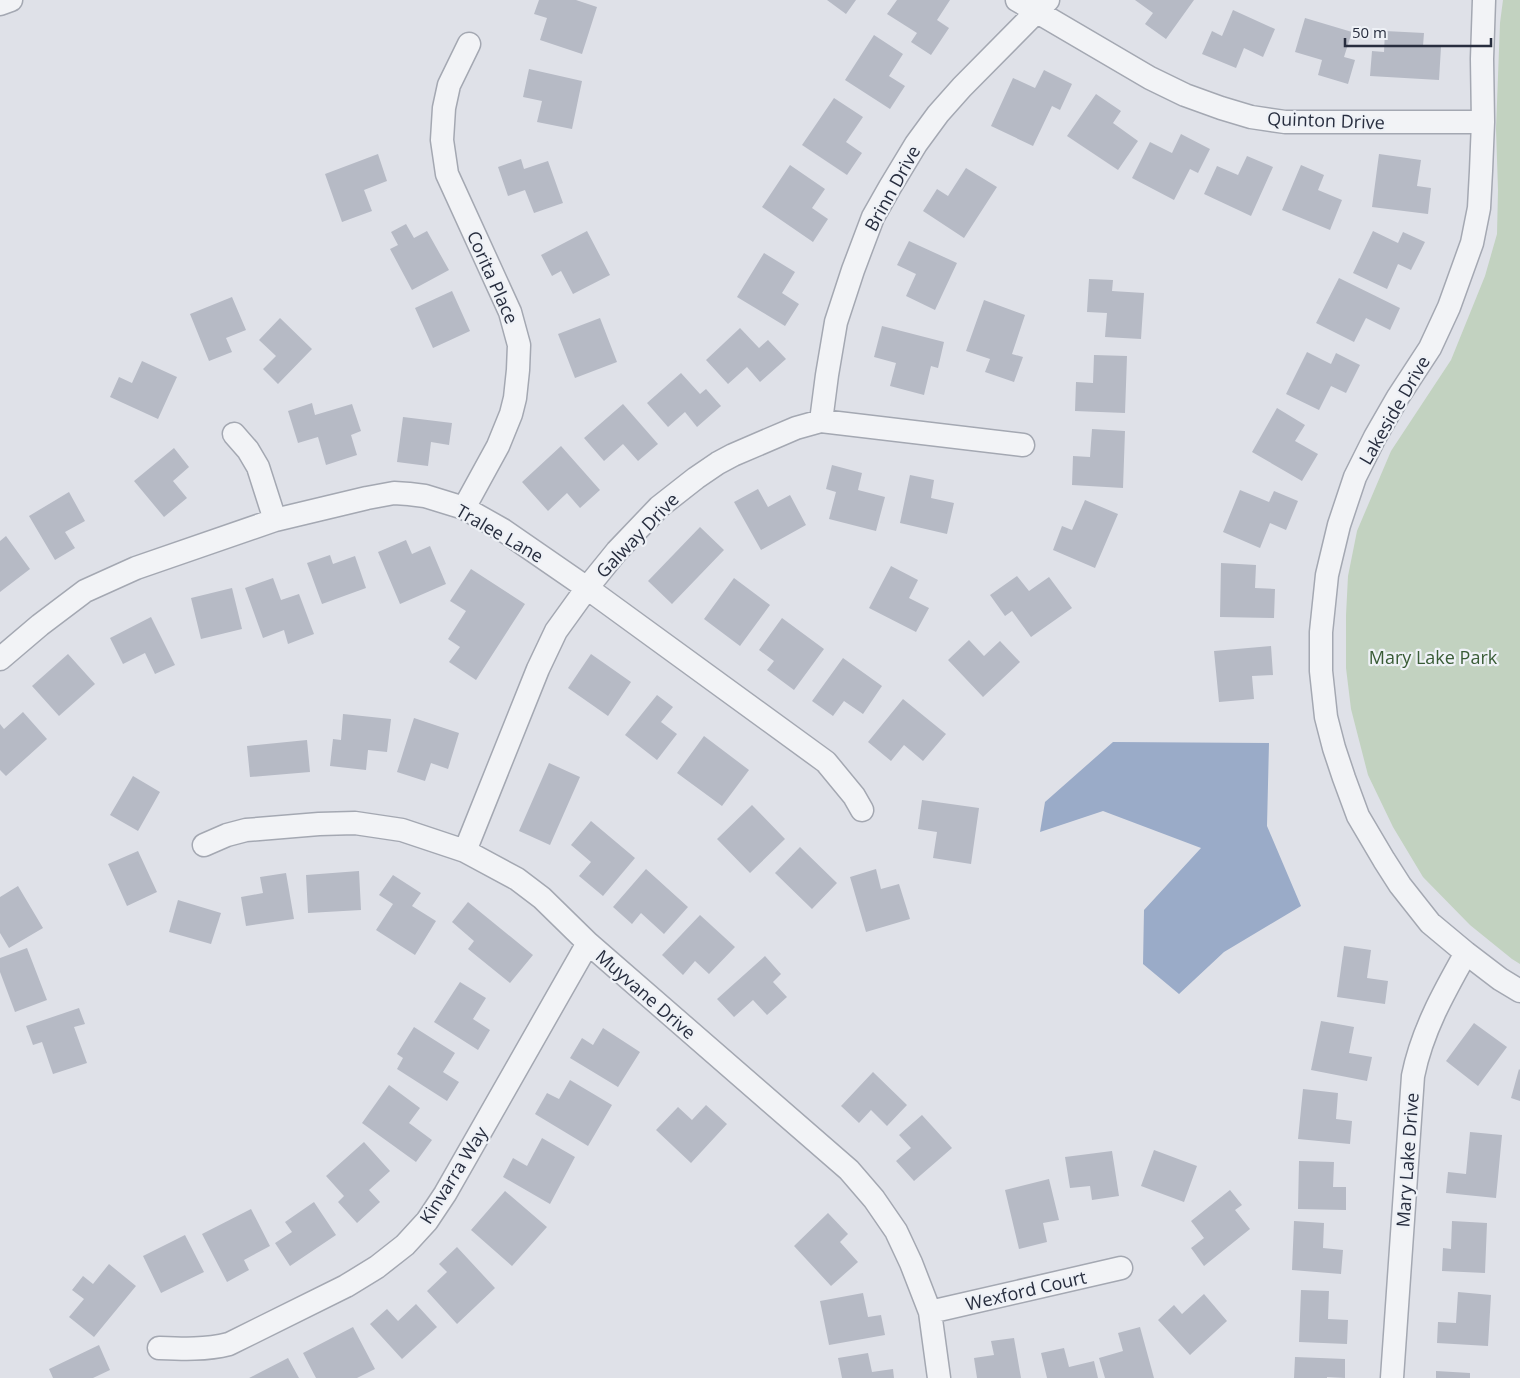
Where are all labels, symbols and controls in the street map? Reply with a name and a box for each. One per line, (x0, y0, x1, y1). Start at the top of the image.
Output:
scale bar (1345, 15, 1491, 47)
text: 50 m (1352, 22, 1387, 42)
street label: Quinton Drive (1267, 106, 1385, 134)
street label: Brinn Drive (859, 141, 925, 235)
street label: Corita Place (462, 227, 524, 327)
street label: Lakeside Drive (1353, 351, 1435, 469)
street label: Galway Drive (590, 487, 684, 583)
street label: Tralee Lane (452, 498, 548, 568)
park label: Mary Lake Park (1369, 645, 1498, 669)
street label: Muyvane Drive (591, 944, 701, 1044)
street label: Mary Lake Drive (1390, 1092, 1424, 1228)
street label: Kinvarra Way (414, 1121, 493, 1228)
street label: Wexford Court (963, 1264, 1089, 1316)

